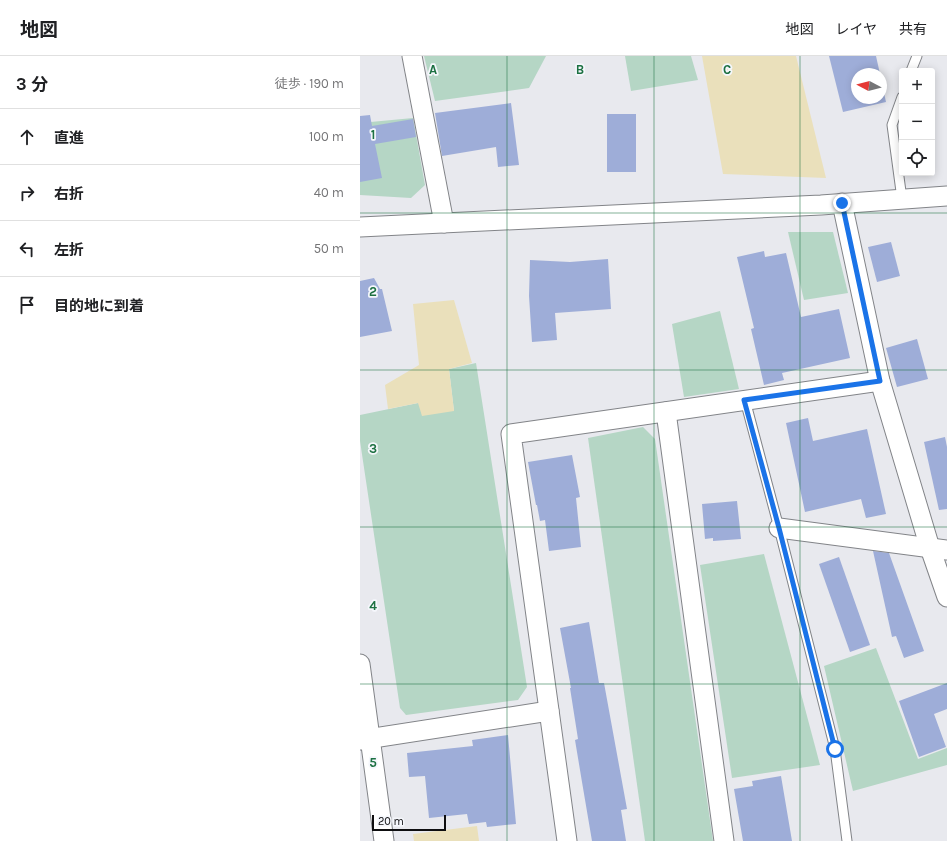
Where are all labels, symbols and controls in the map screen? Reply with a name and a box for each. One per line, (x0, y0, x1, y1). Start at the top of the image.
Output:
text: 地図 (20, 19, 58, 41)
text: 地図 (785, 21, 813, 38)
text: レイヤ (835, 21, 877, 38)
text: 共有 (899, 21, 927, 38)
text: A (429, 62, 437, 77)
text: B (576, 62, 584, 77)
text: C (723, 62, 731, 77)
north arrow (851, 68, 887, 104)
map controls (899, 68, 935, 176)
button: + (899, 68, 935, 104)
text: 3 分 (16, 74, 48, 94)
text: 徒歩 · 190 m (275, 76, 344, 91)
button: − (899, 104, 935, 140)
icon: ahead (16, 126, 38, 148)
text: 1 (371, 127, 375, 142)
text: 直進 (54, 129, 84, 147)
text: 100 m (309, 129, 344, 144)
button: locate (899, 140, 935, 176)
icon: right (16, 182, 38, 204)
text: 右折 (54, 185, 84, 203)
text: 40 m (314, 185, 344, 200)
route end (833, 194, 851, 212)
icon: left (16, 238, 38, 260)
text: 左折 (54, 241, 84, 259)
text: 50 m (314, 241, 344, 256)
text: 2 (369, 284, 377, 299)
icon: arrive (16, 294, 38, 316)
text: 目的地に到着 (54, 297, 144, 315)
text: 3 (369, 441, 377, 456)
text: 4 (369, 598, 377, 613)
route start (826, 740, 844, 758)
text: 5 (369, 755, 377, 770)
scale bar (372, 813, 446, 832)
text: 20 m (378, 815, 404, 828)

